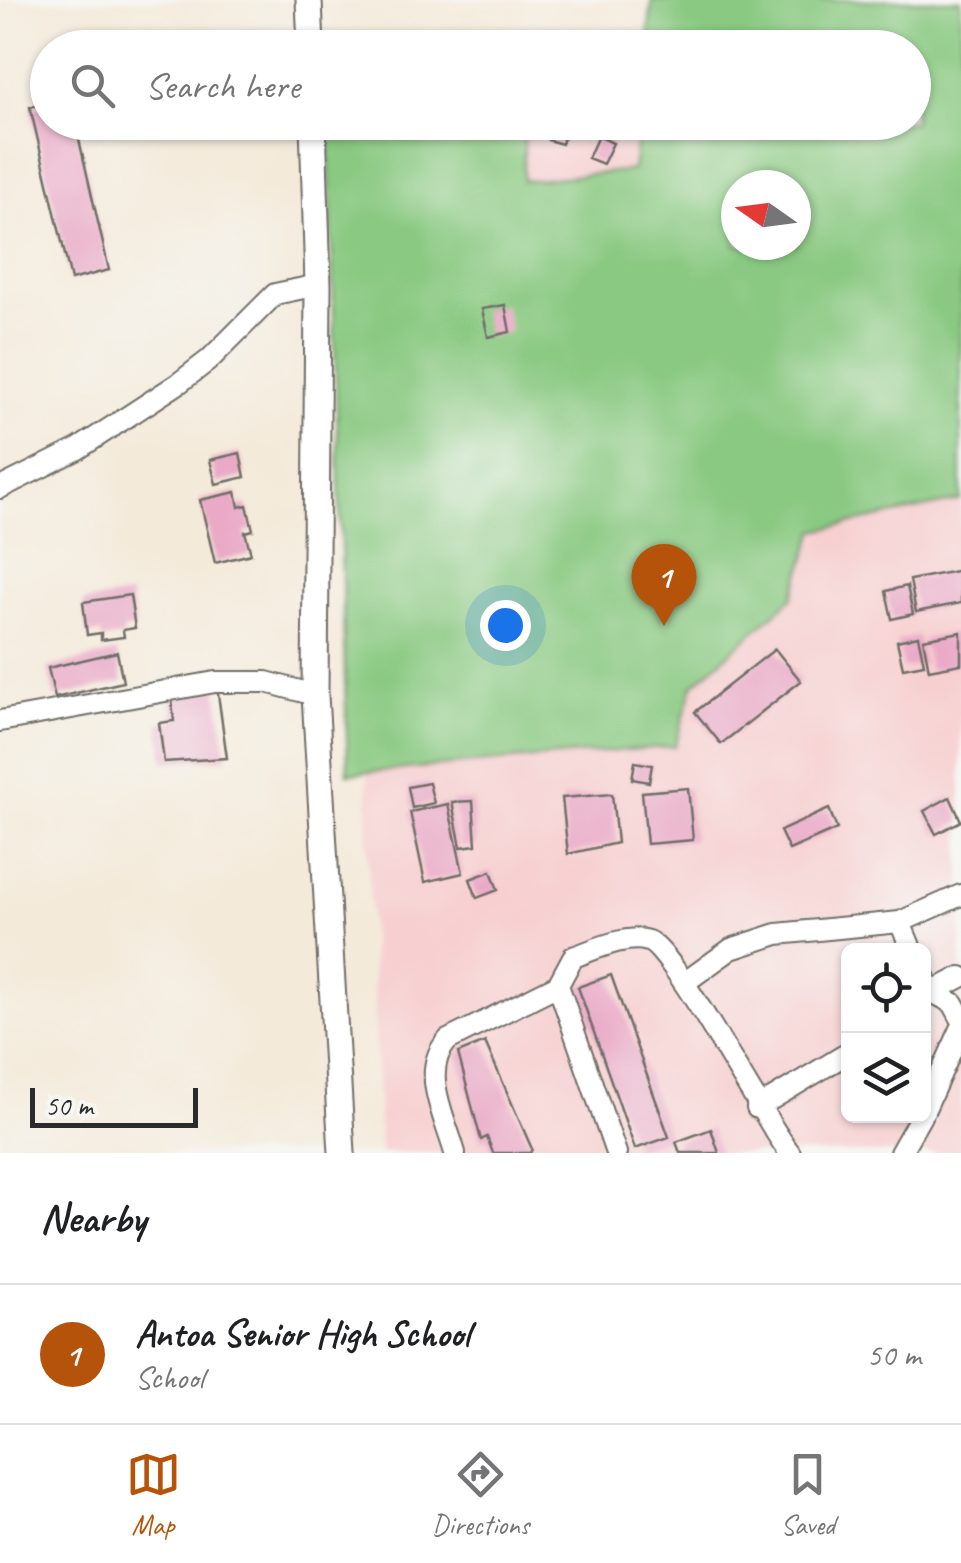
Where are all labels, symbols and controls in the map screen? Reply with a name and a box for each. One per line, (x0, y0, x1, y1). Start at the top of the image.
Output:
search box (30, 30, 931, 140)
icon: search (65, 58, 120, 113)
text: Search here (145, 62, 300, 109)
north arrow (721, 170, 811, 260)
pin: 1 (632, 544, 696, 626)
your location (480, 600, 531, 651)
map controls (841, 943, 931, 1123)
button: locate (841, 943, 931, 1033)
button: layers (841, 1033, 931, 1123)
scale bar (30, 1083, 198, 1128)
text: 50 m (45, 1088, 93, 1123)
text: Nearby (40, 1192, 146, 1245)
text: Antoa Senior High School (135, 1310, 470, 1357)
text: 1 (65, 1334, 80, 1375)
text: 50 m (867, 1334, 921, 1375)
text: School (135, 1357, 204, 1398)
tab: Map (126, 1447, 181, 1542)
tab: Directions (432, 1447, 529, 1542)
tab: Saved (780, 1447, 835, 1542)

